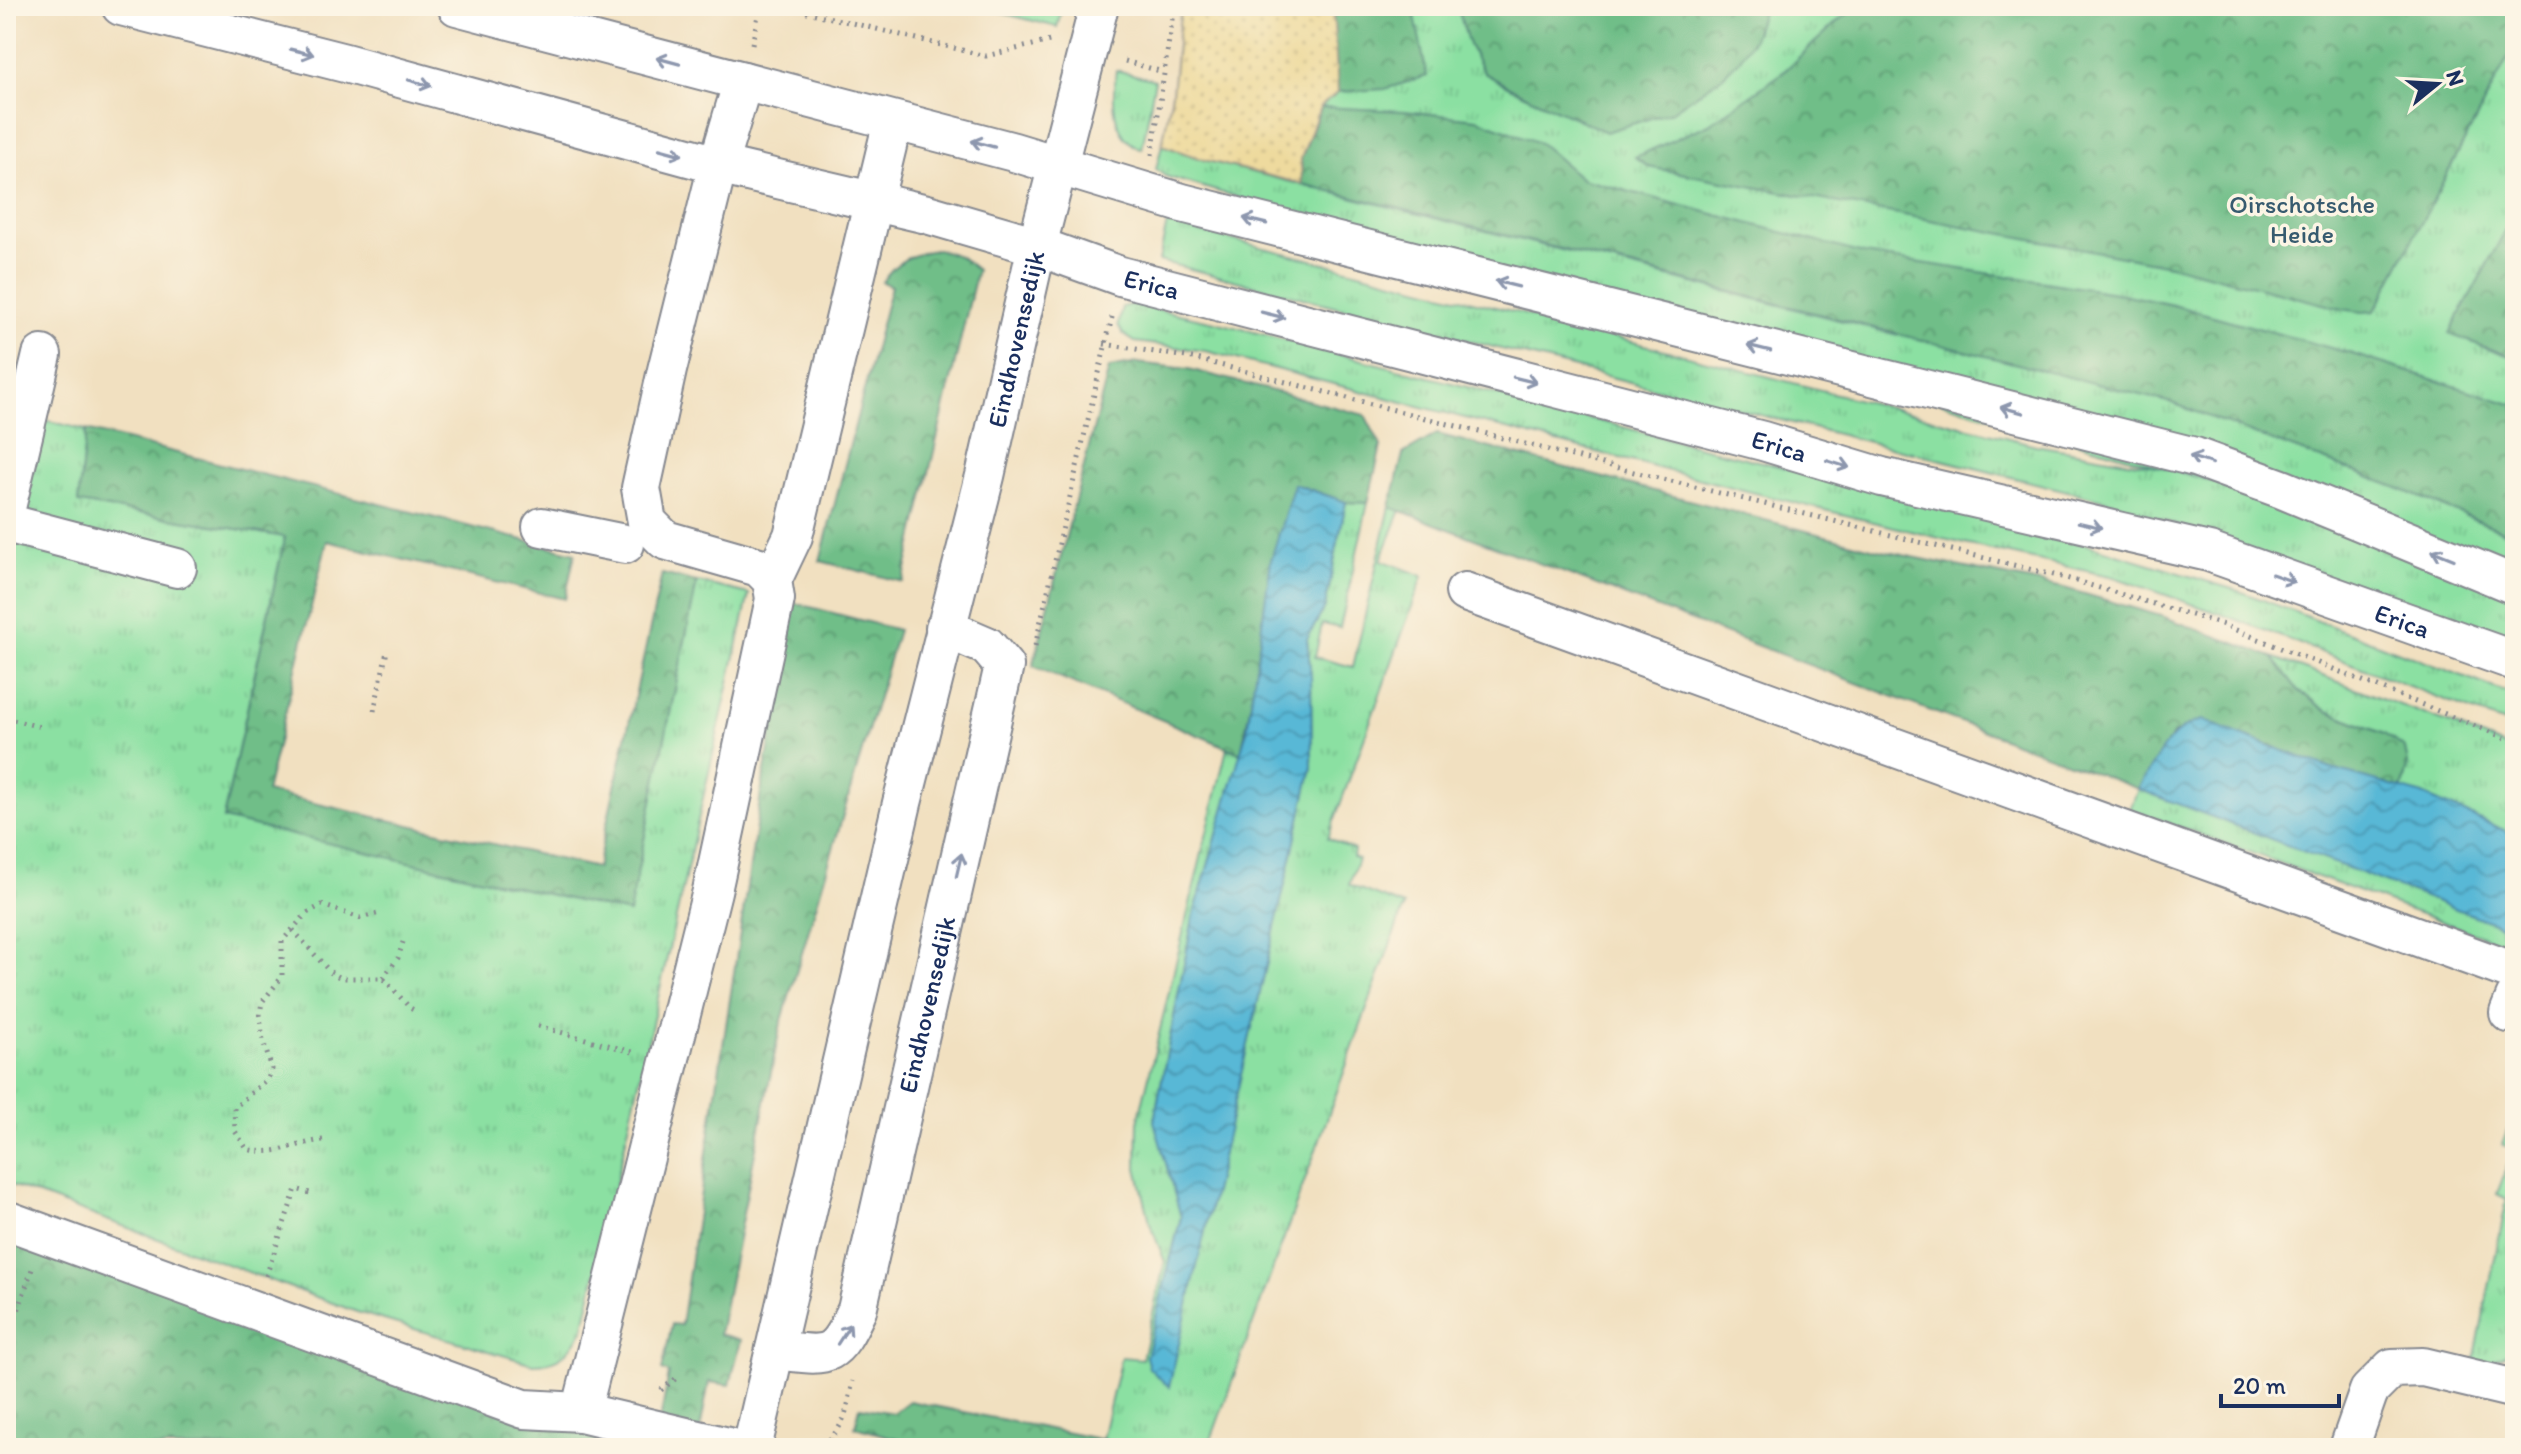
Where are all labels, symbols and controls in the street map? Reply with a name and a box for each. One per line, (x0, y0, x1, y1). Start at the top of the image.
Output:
north arrow (2397, 44, 2477, 124)
one-way arrow (288, 46, 314, 61)
one-way arrow (655, 53, 681, 68)
text: N (2440, 67, 2471, 89)
one-way arrow (407, 77, 433, 92)
one-way arrow (971, 136, 997, 151)
one-way arrow (657, 145, 683, 160)
park label: Oirschotsche Heide (2229, 188, 2375, 250)
one-way arrow (1243, 212, 1268, 227)
street label: Eindhovensedijk (980, 247, 1052, 430)
street label: Erica (1121, 262, 1183, 307)
one-way arrow (1495, 276, 1521, 291)
one-way arrow (1260, 309, 1286, 324)
one-way arrow (1747, 339, 1773, 354)
one-way arrow (1512, 373, 1537, 388)
one-way arrow (1999, 402, 2025, 417)
street label: Erica (1748, 423, 1811, 469)
one-way arrow (2189, 451, 2214, 466)
one-way arrow (1824, 457, 1850, 472)
one-way arrow (2077, 518, 2103, 533)
one-way arrow (2431, 547, 2456, 561)
one-way arrow (2270, 571, 2295, 586)
street label: Erica (2370, 596, 2434, 645)
one-way arrow (952, 853, 967, 879)
street label: Eindhovensedijk (891, 913, 962, 1096)
one-way arrow (835, 1323, 852, 1345)
scale bar (2221, 1358, 2339, 1408)
text: 20 m (2233, 1371, 2286, 1400)

